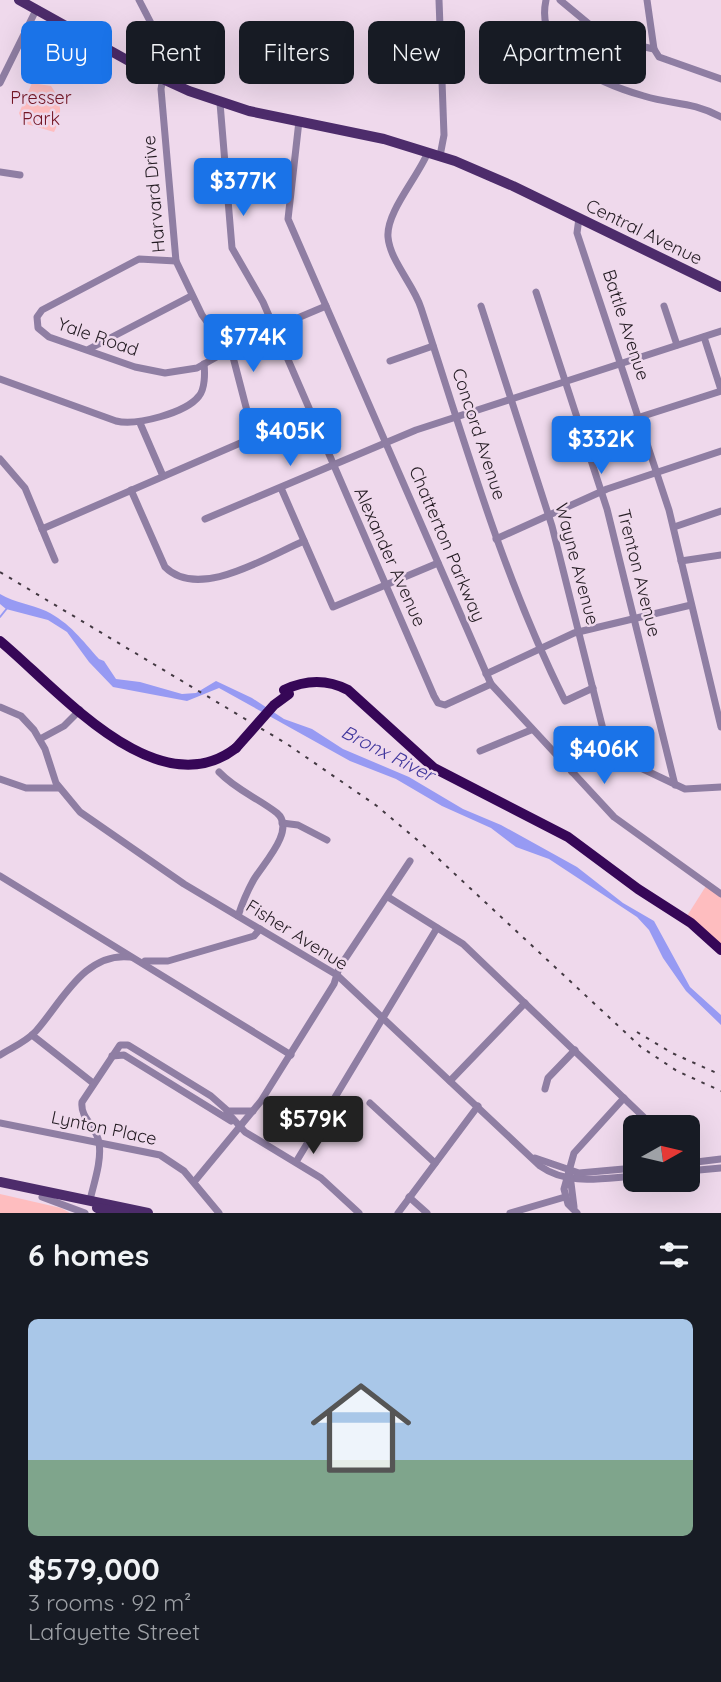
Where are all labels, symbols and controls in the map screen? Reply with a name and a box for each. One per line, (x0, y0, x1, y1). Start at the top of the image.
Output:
chip: Buy (21, 21, 112, 84)
chip: Rent (126, 21, 225, 84)
chip: Filters (239, 21, 354, 84)
chip: New (368, 21, 465, 84)
chip: Apartment (479, 21, 646, 84)
park label: Presser Park (10, 86, 72, 130)
street label: Harvard Drive (137, 134, 170, 254)
pin: $377K (194, 158, 292, 218)
text: $377K (210, 166, 276, 195)
street label: Central Avenue (582, 193, 706, 270)
street label: Battle Avenue (598, 266, 655, 383)
street label: Yale Road (55, 312, 142, 361)
pin: $774K (204, 314, 302, 374)
text: $774K (220, 322, 286, 351)
street label: Concord Avenue (447, 365, 512, 503)
pin: $405K (241, 408, 339, 468)
text: $405K (255, 416, 325, 445)
pin: $332K (552, 416, 650, 476)
text: $332K (568, 424, 634, 453)
street label: Chatterton Parkway (404, 462, 491, 625)
street label: Alexander Avenue (349, 484, 431, 630)
street label: Wayne Avenue (550, 500, 605, 627)
street label: Trenton Avenue (613, 507, 666, 639)
water label: Bronx River (338, 719, 441, 788)
pin: $406K (555, 726, 653, 786)
text: $406K (569, 734, 639, 763)
street label: Fisher Avenue (242, 894, 353, 975)
pin: $579K (264, 1096, 362, 1156)
text: $579K (279, 1104, 347, 1133)
street label: Lynton Place (49, 1105, 159, 1150)
north arrow (623, 1115, 700, 1192)
map controls (623, 1115, 700, 1192)
text: 6 homes (28, 1236, 149, 1274)
icon: filters (655, 1236, 693, 1274)
icon: home (298, 1365, 424, 1491)
text: $579,000 (28, 1550, 160, 1588)
text: 3 rooms · 92 m² (28, 1588, 191, 1617)
text: Lafayette Street (28, 1617, 200, 1646)

